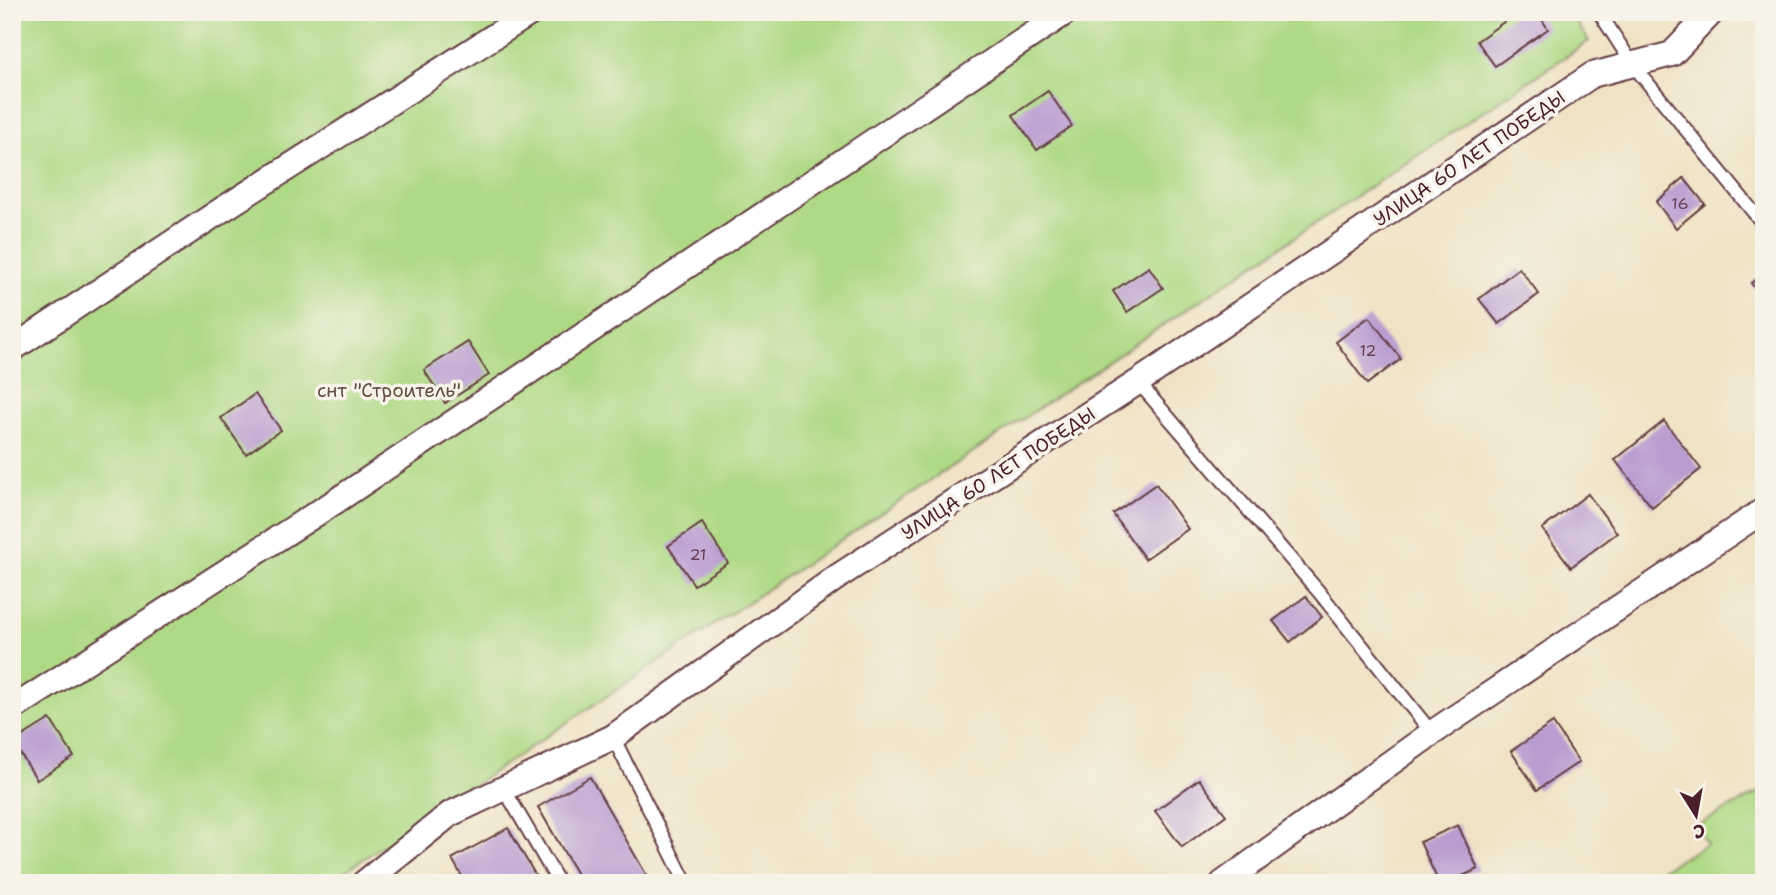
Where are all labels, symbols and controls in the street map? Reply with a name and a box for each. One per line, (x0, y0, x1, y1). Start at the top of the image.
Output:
street label: УЛИЦА 60 ЛЕТ ПОБЕДЫ (1369, 85, 1570, 232)
house number: 16 (1671, 193, 1689, 214)
house number: 12 (1359, 340, 1377, 361)
park label: снт "Строитель" (317, 378, 461, 403)
street label: УЛИЦА 60 ЛЕТ ПОБЕДЫ (897, 401, 1100, 545)
house number: 21 (689, 544, 707, 565)
north arrow (1660, 780, 1730, 850)
text: С (1691, 818, 1707, 845)

